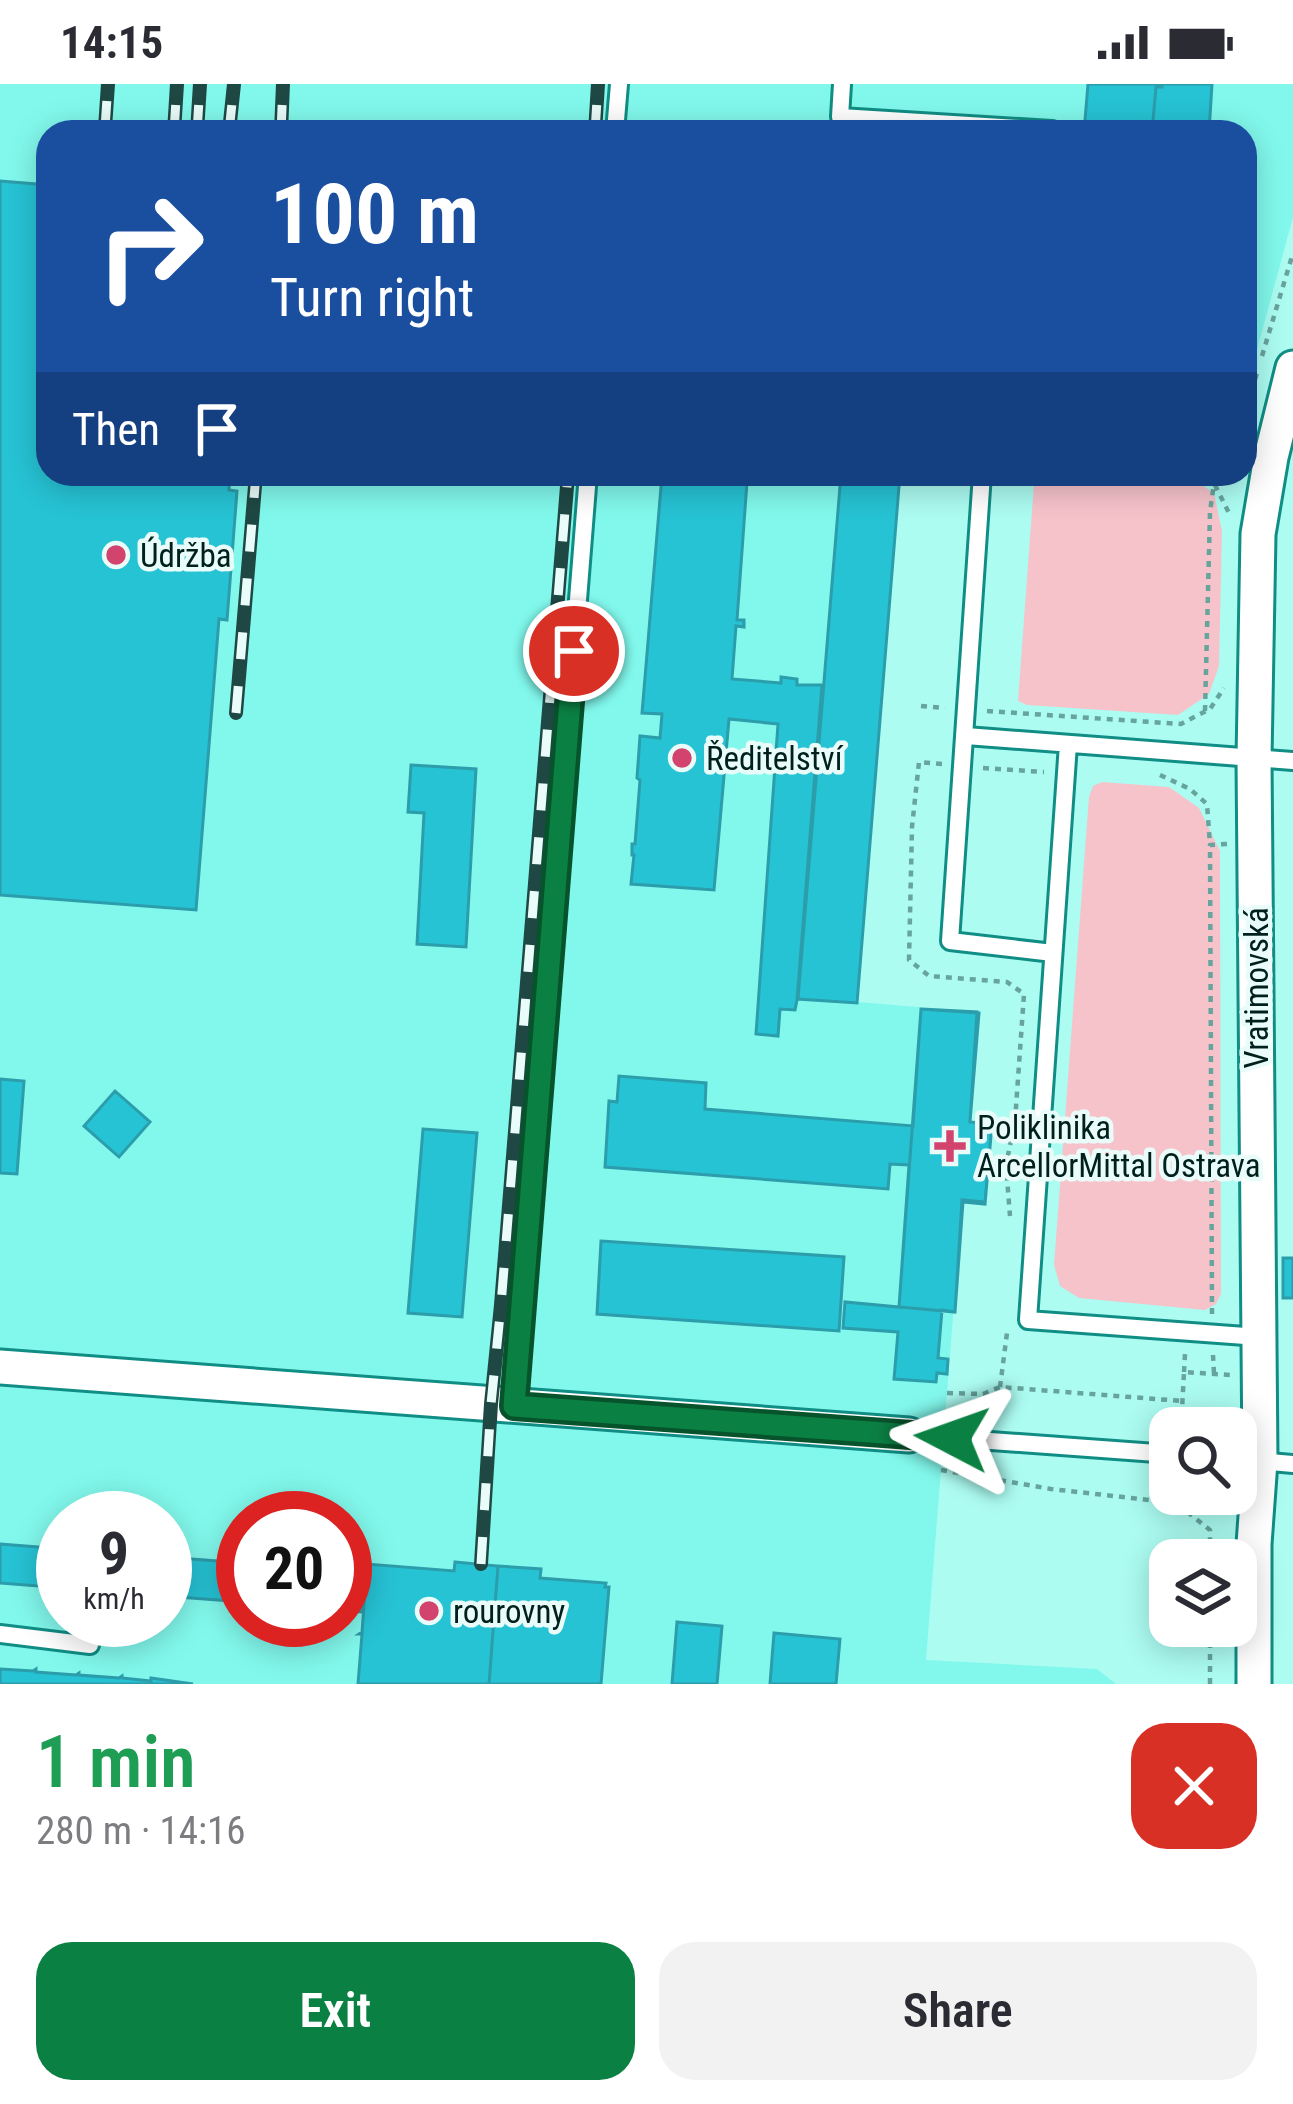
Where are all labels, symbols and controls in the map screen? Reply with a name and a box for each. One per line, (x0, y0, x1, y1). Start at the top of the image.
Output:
text: 14:15 (60, 16, 163, 69)
text: 100 m (270, 165, 479, 264)
icon: right (72, 168, 228, 324)
text: Turn right (270, 266, 474, 329)
icon: arrive (184, 396, 250, 462)
text: Then (72, 403, 160, 456)
place label: Údržba (140, 536, 232, 575)
marker: Údržba (103, 542, 129, 568)
pin (523, 600, 625, 702)
icon: arrive (541, 618, 607, 684)
place label: Ředitelství (706, 739, 844, 778)
marker: Ředitelství (669, 745, 695, 771)
street label: Vratimovská (1237, 907, 1276, 1069)
place label: Poliklinika ArcellorMittal Ostrava (977, 1108, 1261, 1185)
marker: Poliklinika ArcellorMittal Ostrava (934, 1130, 966, 1162)
position arrow (889, 1375, 1015, 1501)
map controls (1149, 1407, 1257, 1647)
button: search (1149, 1407, 1257, 1515)
speed limit sign: 20 (216, 1491, 372, 1647)
text: 9 (99, 1518, 129, 1589)
button: layers (1149, 1539, 1257, 1647)
text: km/h (83, 1581, 145, 1616)
place label: rourovny (453, 1592, 565, 1631)
marker: rourovny (416, 1598, 442, 1624)
text: 1 min (36, 1720, 195, 1805)
button: close (1131, 1723, 1257, 1849)
text: 280 m · 14:16 (36, 1808, 246, 1854)
button: Exit (36, 1942, 635, 2080)
button: Share (659, 1942, 1257, 2080)

